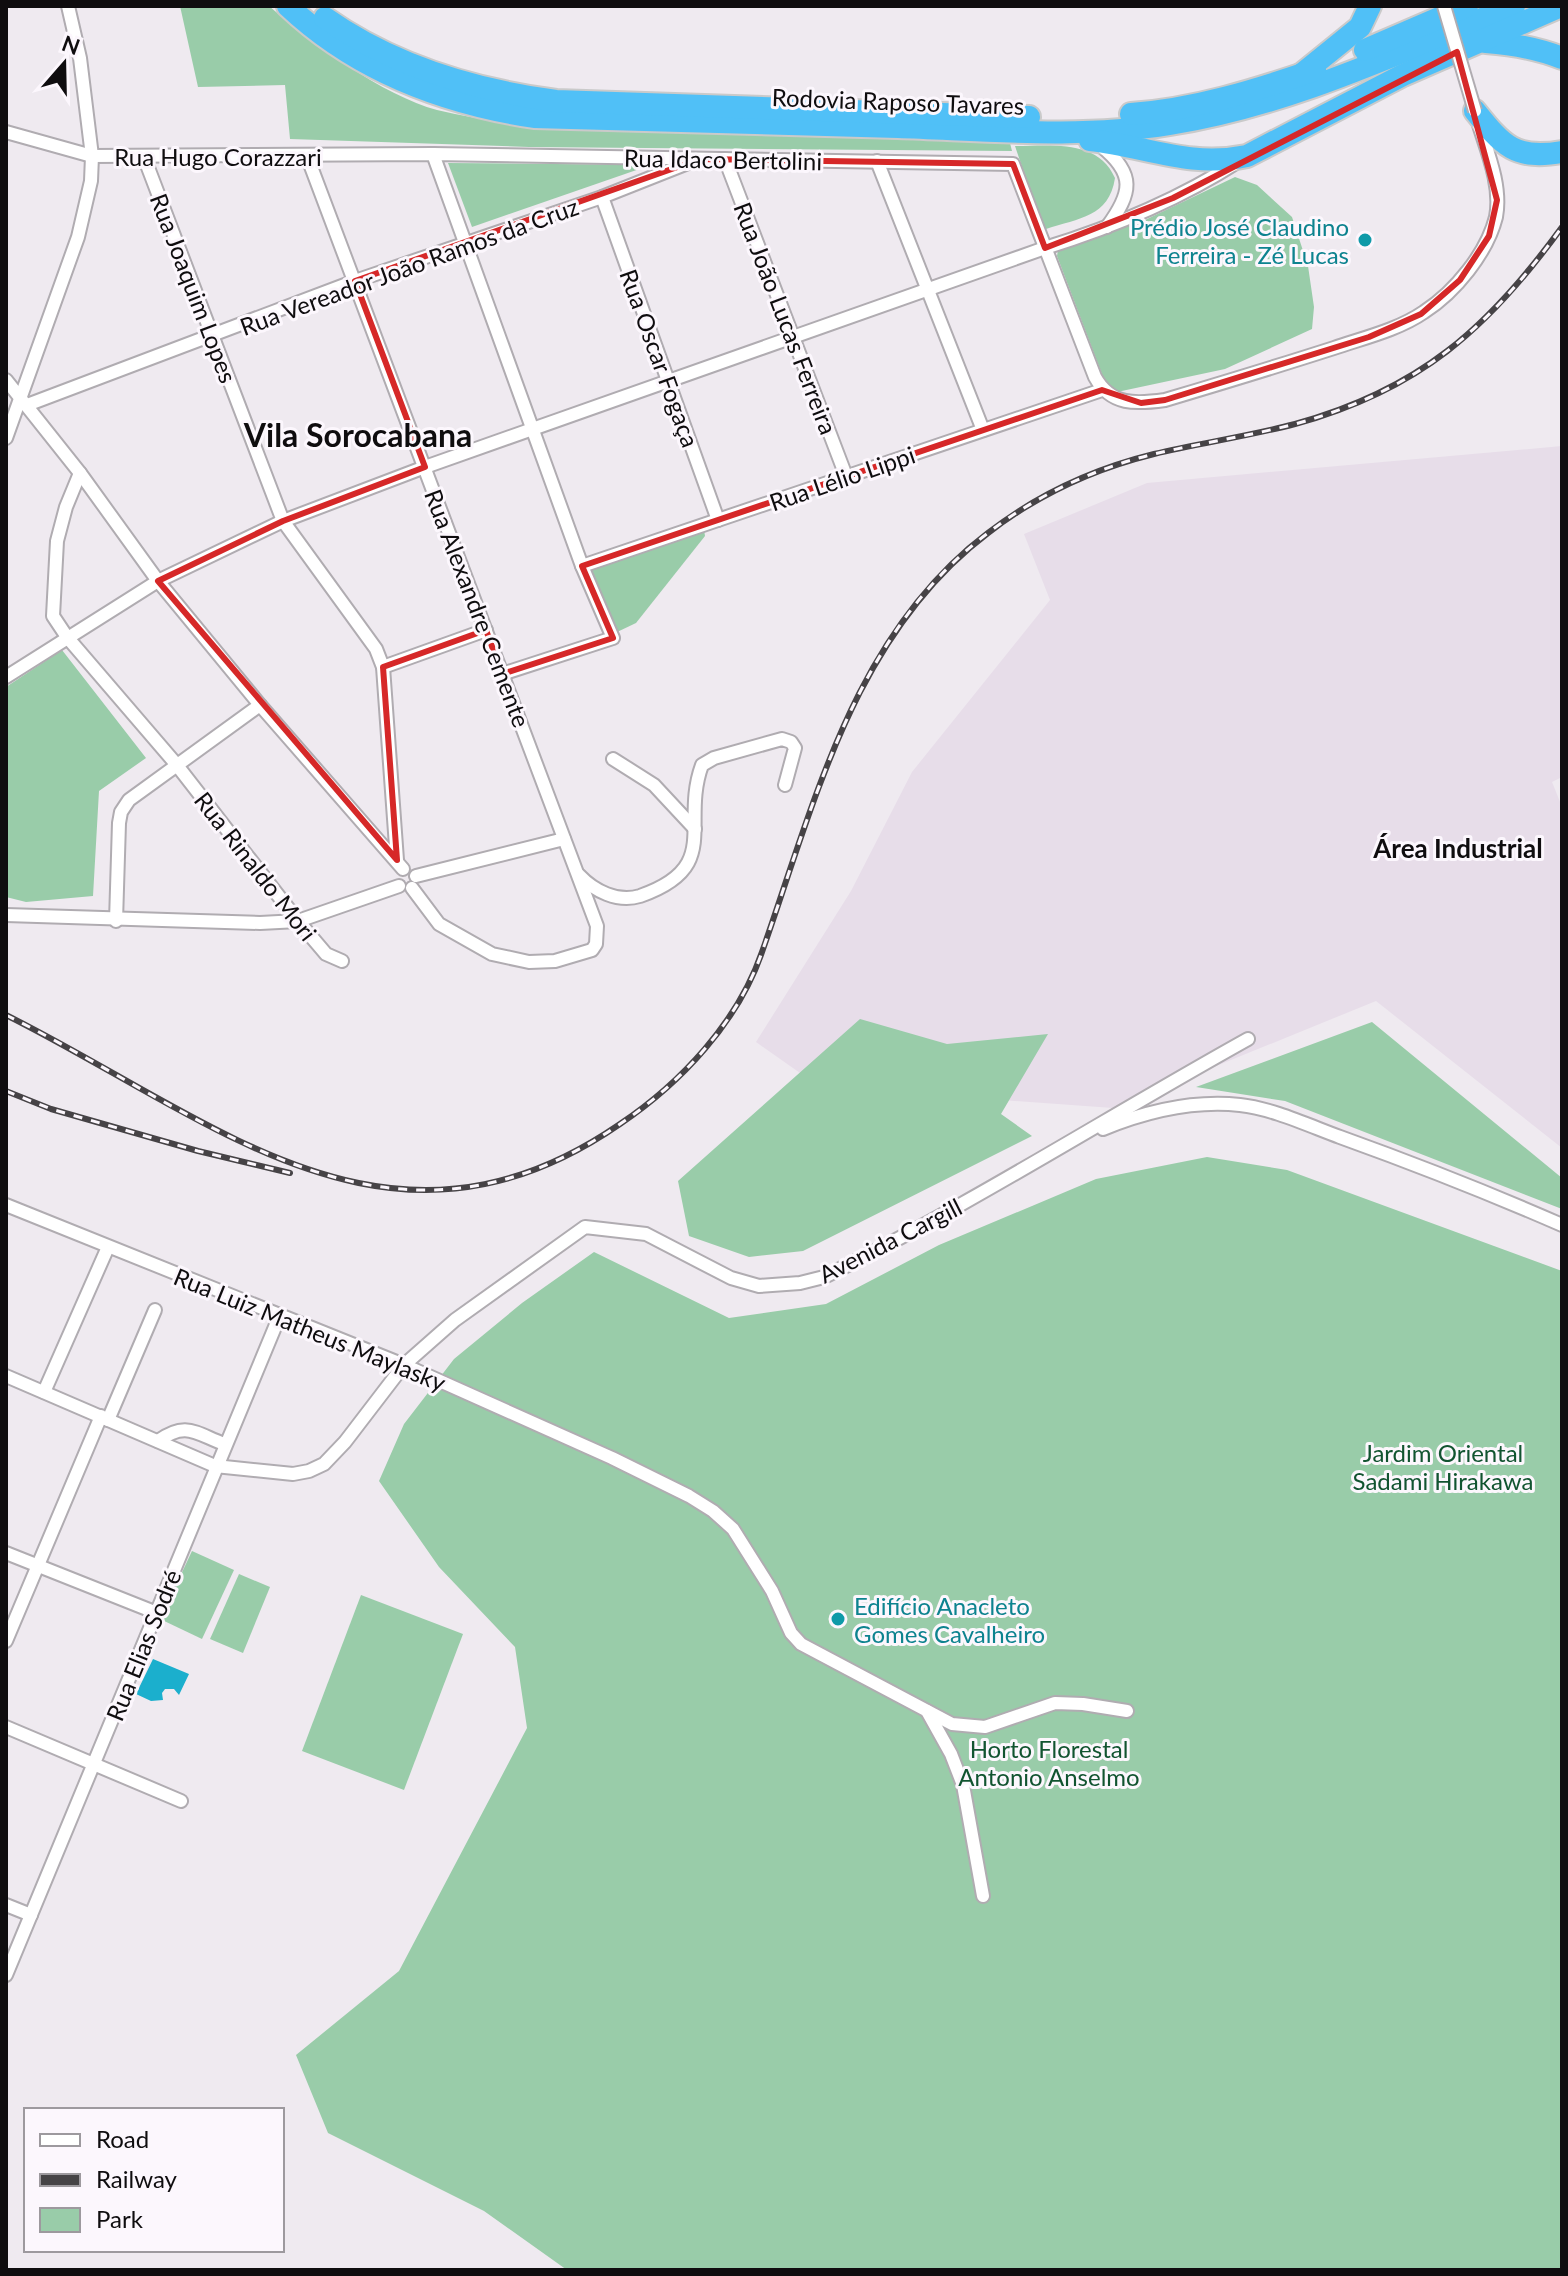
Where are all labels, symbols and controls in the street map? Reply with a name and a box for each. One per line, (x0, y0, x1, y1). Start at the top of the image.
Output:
north arrow (24, 24, 104, 104)
text: N (58, 29, 84, 60)
street label: Rodovia Raposo Tavares (771, 82, 1025, 120)
street label: Rua Hugo Corazzari (114, 142, 322, 171)
street label: Rua Idaco Bertolini (624, 143, 822, 175)
street label: Rua Joaquim Lopes (145, 189, 243, 387)
street label: Rua Vereador João Ramos da Cruz (236, 191, 582, 341)
street label: Rua João Lucas Ferreira (728, 198, 844, 438)
place label: Prédio José Claudino Ferreira - Zé Lucas (1130, 212, 1349, 269)
marker: Prédio José Claudino Ferreira - Zé Lucas (1356, 231, 1374, 249)
street label: Rua Oscar Fogaça (614, 265, 706, 451)
district label: Vila Sorocabana (243, 415, 472, 454)
street label: Rua Lélio Lippi (765, 440, 919, 516)
street label: Rua Alexandre Cemente (419, 485, 537, 731)
street label: Rua Rinaldo Mori (189, 786, 323, 946)
district label: Área Industrial (1372, 832, 1543, 864)
street label: Avenida Cargill (814, 1192, 966, 1288)
street label: Rua Luiz Matheus Maylasky (170, 1261, 451, 1397)
park label: Jardim Oriental Sadami Hirakawa (1353, 1438, 1533, 1495)
street label: Rua Elias Sodré (99, 1565, 187, 1725)
place label: Edifício Anacleto Gomes Cavalheiro (854, 1591, 1045, 1648)
marker: Edifício Anacleto Gomes Cavalheiro (829, 1610, 847, 1628)
park label: Horto Florestal Antonio Anselmo (958, 1734, 1140, 1791)
legend (24, 2108, 284, 2252)
text: Road (96, 2124, 149, 2153)
text: Railway (96, 2164, 178, 2193)
text: Park (96, 2204, 144, 2233)

